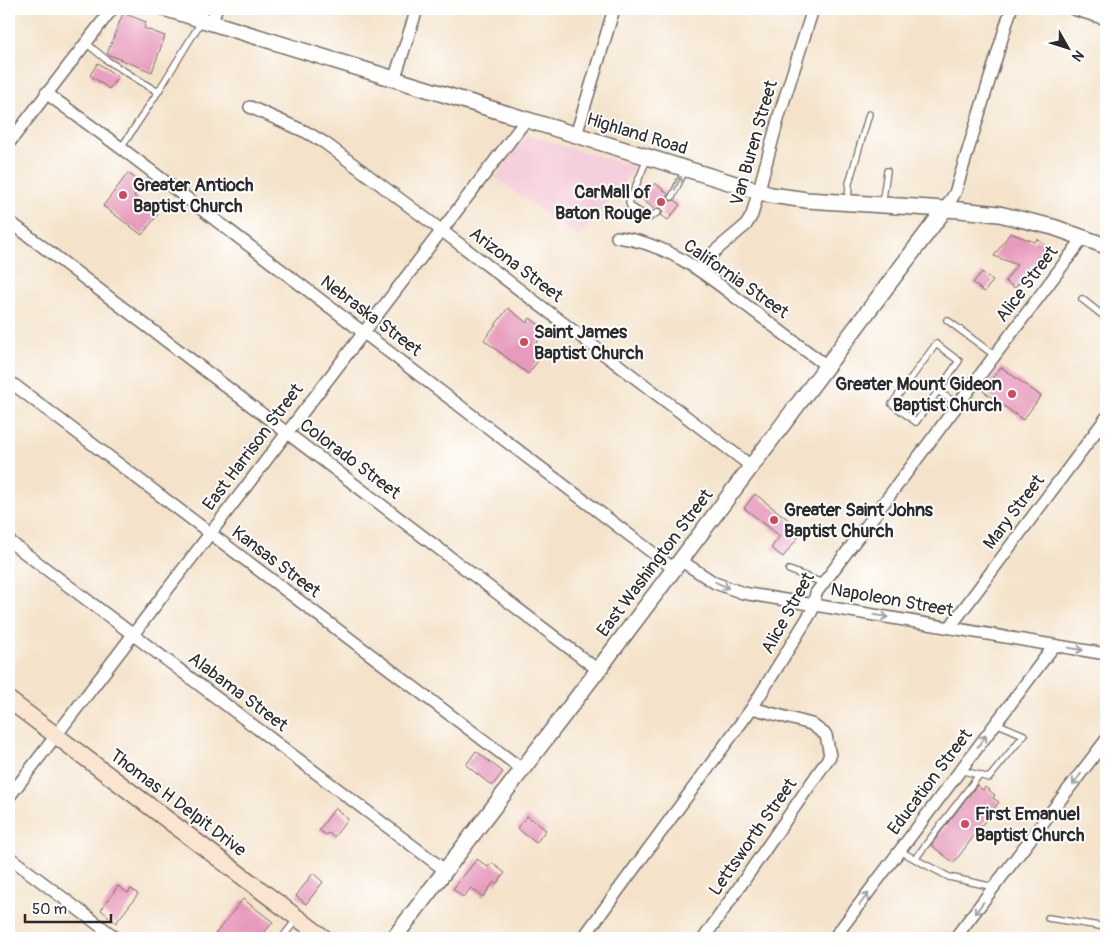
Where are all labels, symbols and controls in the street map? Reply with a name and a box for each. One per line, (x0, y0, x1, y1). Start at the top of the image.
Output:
north arrow (1042, 22, 1092, 72)
text: N (1068, 47, 1087, 65)
street label: Van Buren Street (725, 77, 783, 208)
street label: Highland Road (584, 108, 690, 160)
place label: Greater Antioch Baptist Church (133, 174, 254, 218)
one-way arrow (674, 176, 684, 191)
place label: CarMall of Baton Rouge (555, 181, 652, 225)
marker: Greater Antioch Baptist Church (117, 189, 129, 201)
marker: CarMall of Baton Rouge (655, 196, 667, 208)
street label: Arizona Street (465, 222, 568, 308)
street label: California Street (679, 234, 794, 324)
street label: Alice Street (991, 241, 1064, 327)
street label: Nebraska Street (316, 270, 427, 362)
place label: Saint James Baptist Church (534, 321, 644, 365)
marker: Saint James Baptist Church (518, 336, 530, 348)
place label: Greater Mount Gideon Baptist Church (835, 373, 1003, 417)
street label: East Harrison Street (198, 378, 309, 515)
marker: Greater Mount Gideon Baptist Church (1006, 388, 1018, 400)
street label: Colorado Street (295, 414, 406, 505)
street label: Mary Street (978, 469, 1050, 554)
street label: East Washington Street (592, 484, 719, 642)
place label: Greater Saint Johns Baptist Church (784, 499, 934, 543)
marker: Greater Saint Johns Baptist Church (768, 514, 780, 526)
street label: Kansas Street (227, 521, 326, 603)
street label: Alice Street (756, 567, 820, 658)
street label: Napoleon Street (829, 578, 956, 622)
one-way arrow (714, 581, 729, 591)
one-way arrow (873, 611, 889, 621)
one-way arrow (1067, 645, 1083, 655)
street label: Alabama Street (184, 647, 293, 737)
street label: Education Street (883, 724, 978, 840)
one-way arrow (977, 735, 988, 748)
street label: Thomas H Delpit Drive (105, 744, 251, 862)
one-way arrow (1072, 772, 1082, 786)
street label: Lettsworth Street (704, 773, 802, 900)
place label: First Emanuel Baptist Church (975, 803, 1085, 847)
marker: First Emanuel Baptist Church (959, 818, 971, 830)
scale bar (25, 892, 111, 924)
one-way arrow (858, 893, 869, 906)
text: 50 m (32, 900, 67, 919)
one-way arrow (973, 901, 984, 914)

